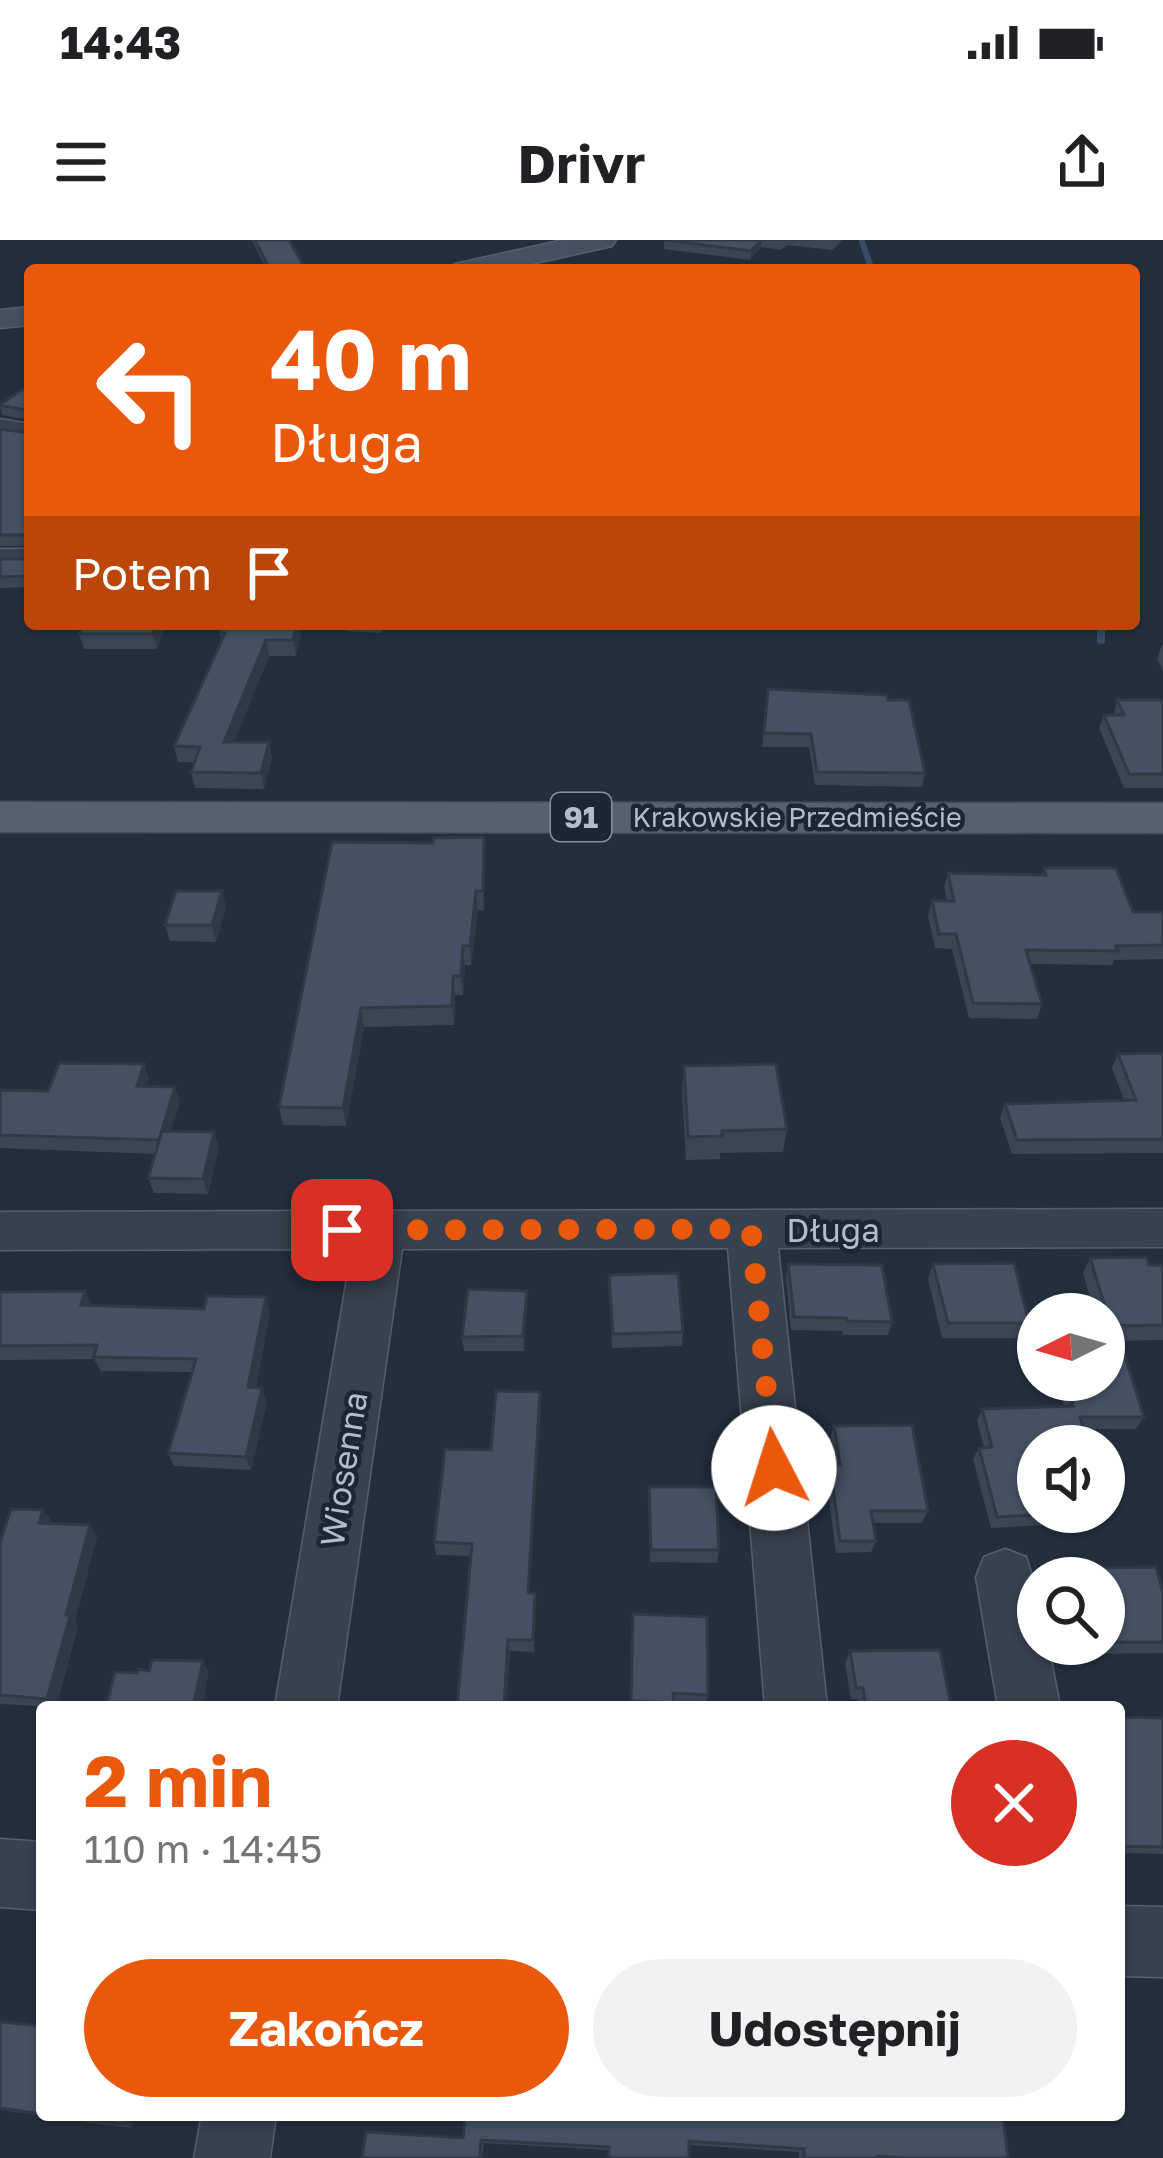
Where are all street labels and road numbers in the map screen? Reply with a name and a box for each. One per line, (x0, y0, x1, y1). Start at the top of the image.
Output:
road number: 91 (551, 793, 611, 841)
street label: Krakowskie Przedmieście (632, 801, 962, 833)
street label: Długa (786, 1210, 880, 1249)
street label: Wiosenna (312, 1389, 374, 1549)

